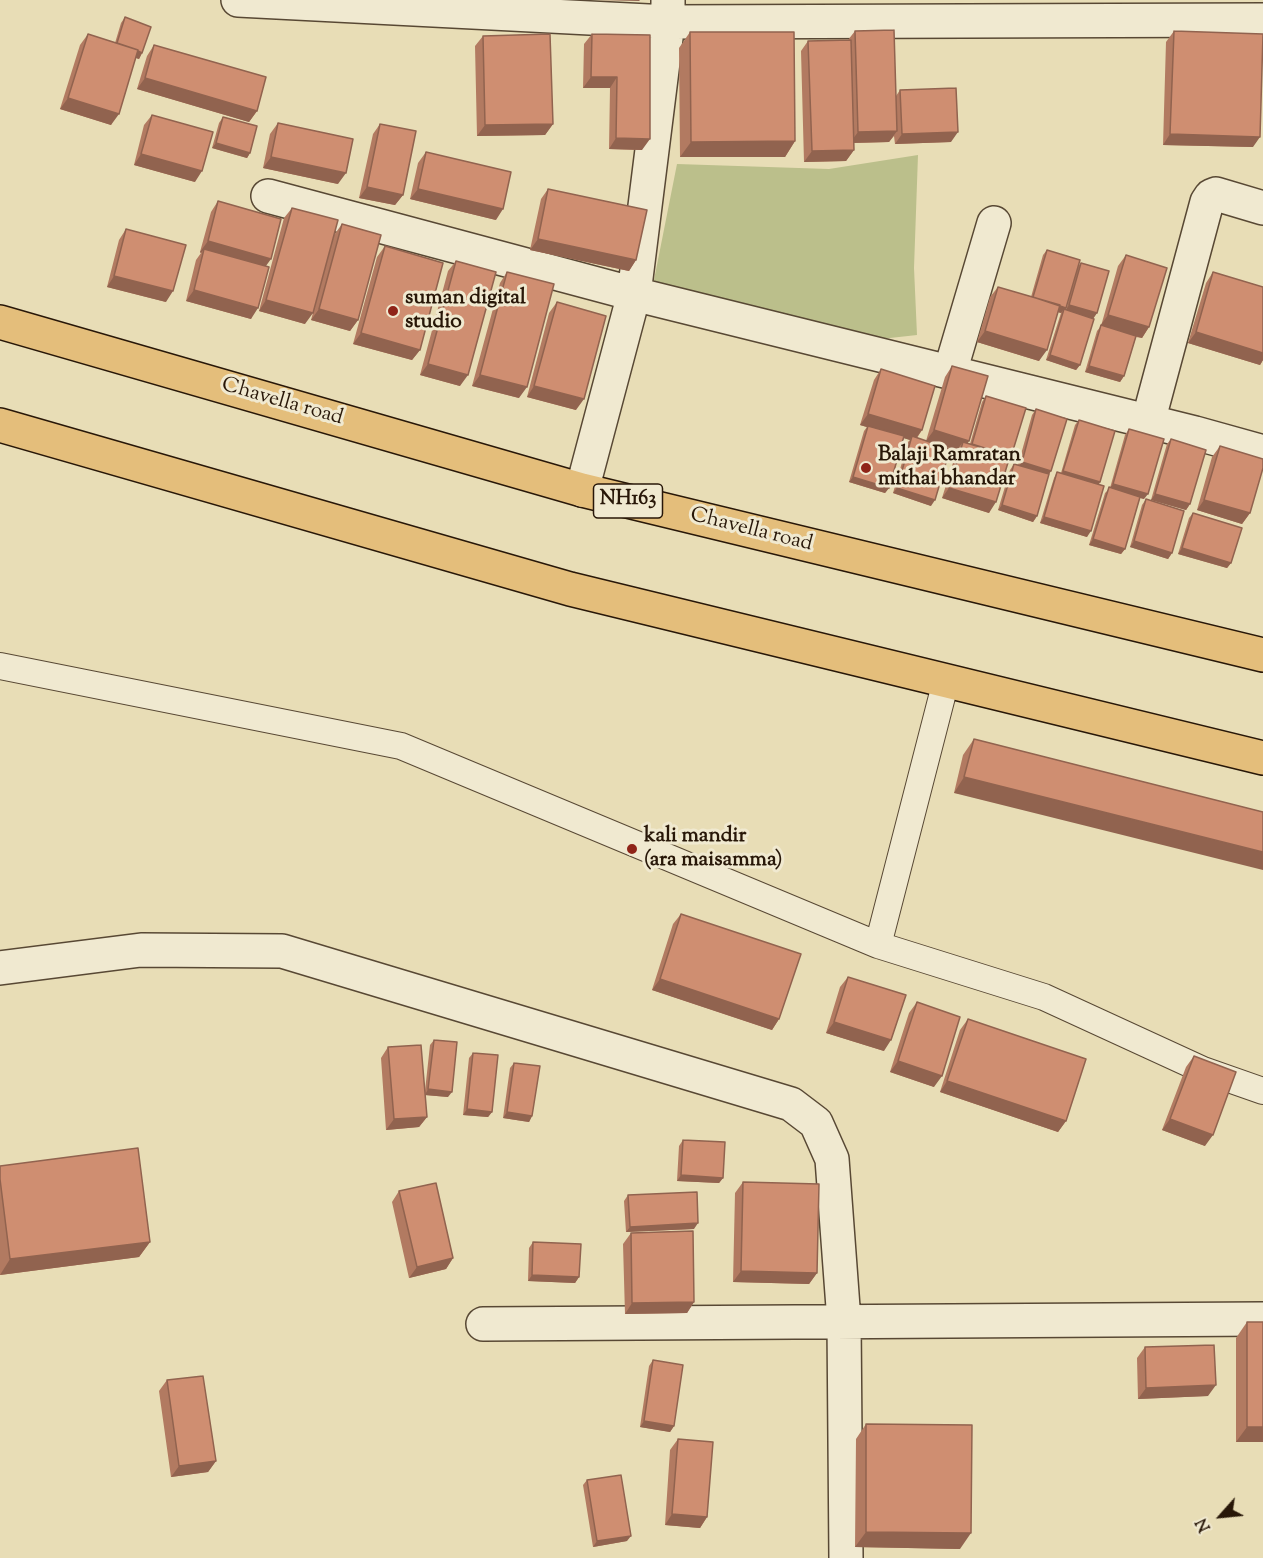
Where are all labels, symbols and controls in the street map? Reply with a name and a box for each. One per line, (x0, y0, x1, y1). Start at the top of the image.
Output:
place label: suman digital studio (405, 286, 526, 336)
marker: suman digital studio (386, 304, 400, 318)
street label: Chavella road (218, 374, 346, 432)
place label: Balaji Ramratan mithai bhandar (878, 443, 1021, 493)
marker: Balaji Ramratan mithai bhandar (859, 461, 873, 475)
road number: NH163 (594, 484, 662, 518)
street label: Chavella road (687, 504, 815, 558)
place label: kali mandir (ara maisamma) (644, 824, 782, 874)
marker: kali mandir (ara maisamma) (625, 842, 639, 856)
north arrow (1191, 1486, 1251, 1546)
text: N (1191, 1513, 1218, 1535)

